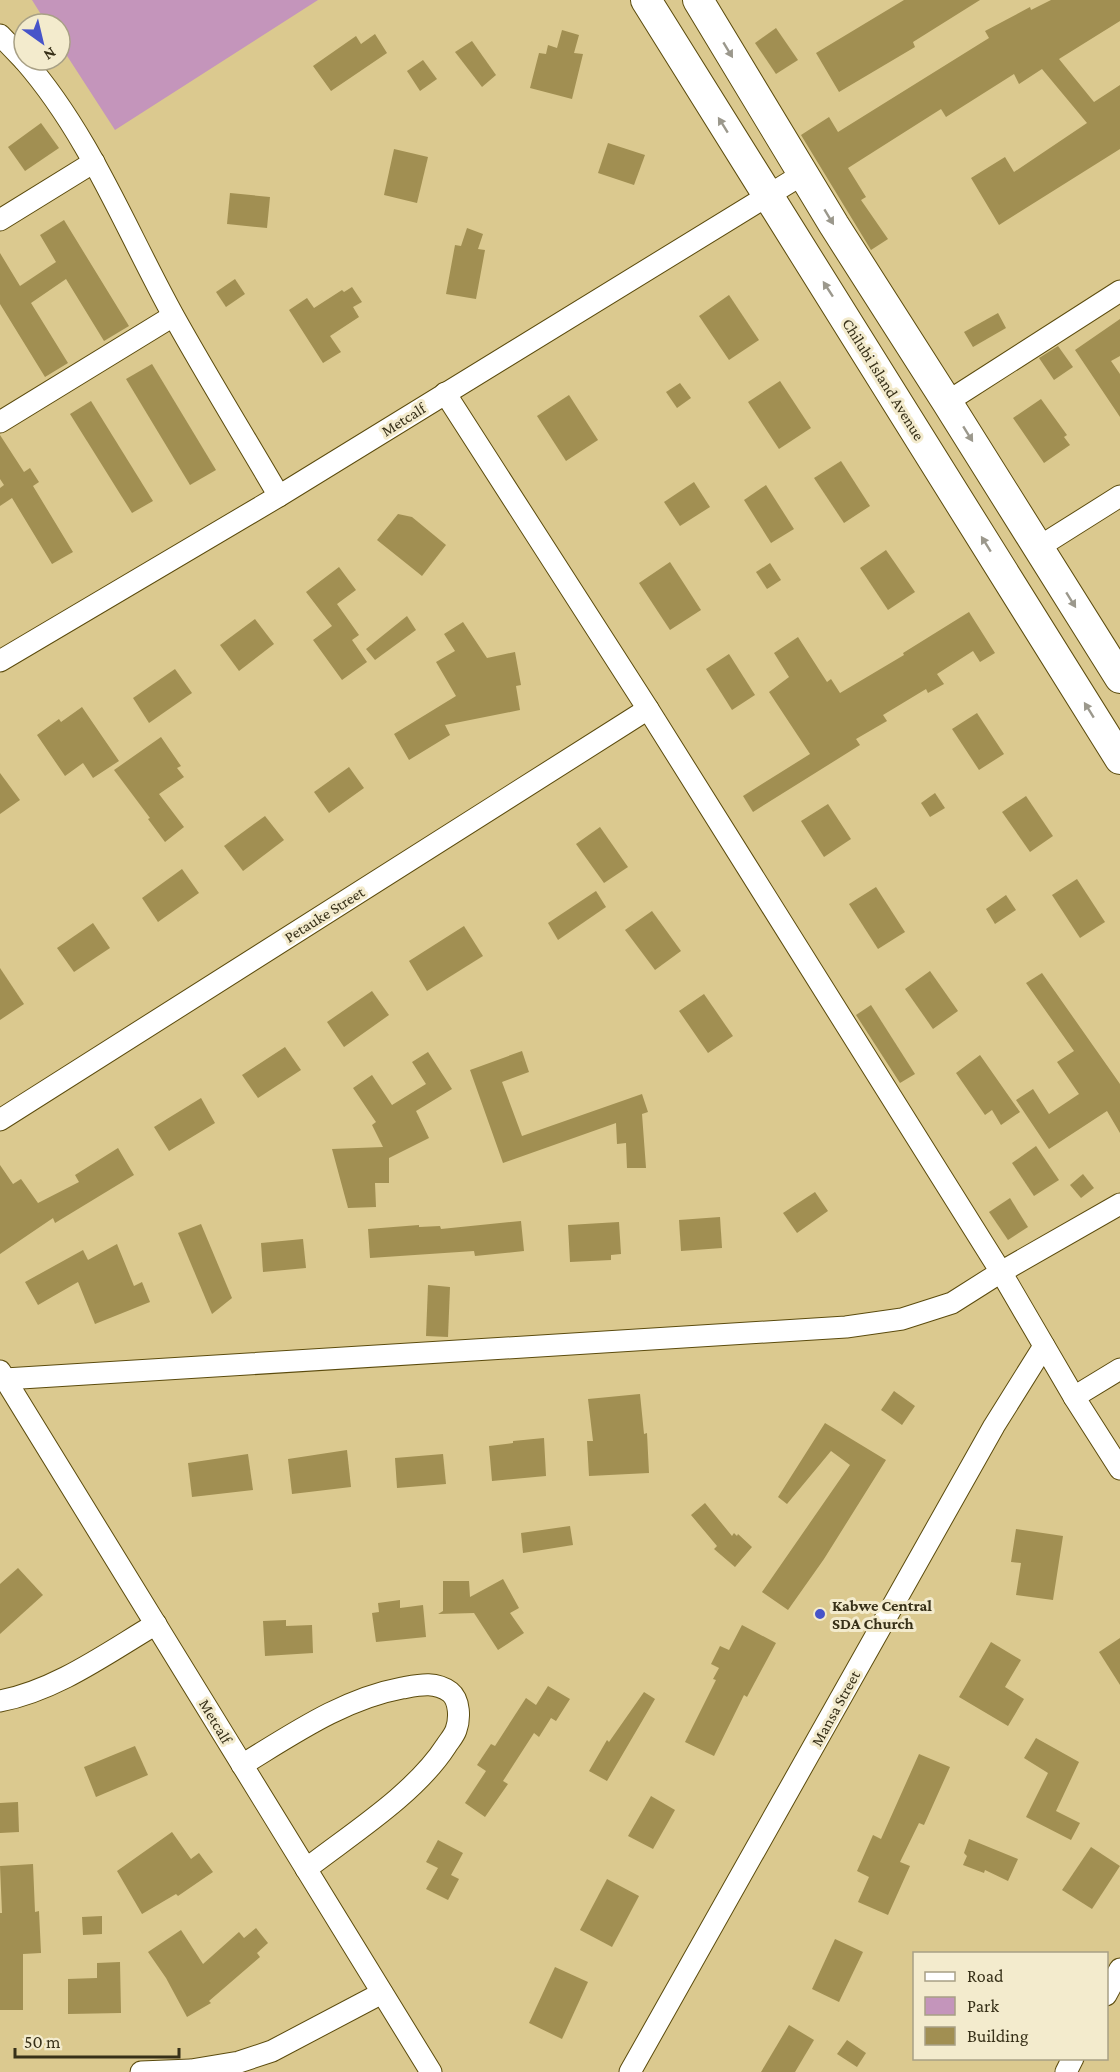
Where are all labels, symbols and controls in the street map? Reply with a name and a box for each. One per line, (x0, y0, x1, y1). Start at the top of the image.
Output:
north arrow (12, 12, 72, 72)
one-way arrow (723, 42, 734, 58)
text: N (41, 44, 59, 64)
one-way arrow (718, 116, 729, 133)
one-way arrow (824, 209, 835, 225)
one-way arrow (822, 281, 833, 297)
street label: Chilubi Island Avenue (839, 315, 928, 443)
street label: Metcalf (378, 399, 429, 439)
one-way arrow (962, 426, 973, 443)
one-way arrow (981, 536, 992, 552)
one-way arrow (1066, 592, 1077, 608)
one-way arrow (1084, 702, 1095, 718)
street label: Petauke Street (281, 883, 368, 946)
place label: Kabwe Central SDA Church (832, 1597, 932, 1632)
marker: Kabwe Central SDA Church (813, 1607, 827, 1621)
street label: Mansa Street (808, 1667, 863, 1749)
street label: Metcalf (196, 1696, 236, 1747)
legend (913, 1952, 1108, 2060)
text: Road (967, 1966, 1004, 1986)
text: Park (967, 1996, 999, 2016)
scale bar (15, 2021, 178, 2059)
text: Building (967, 2026, 1029, 2046)
text: 50 m (24, 2032, 61, 2052)

